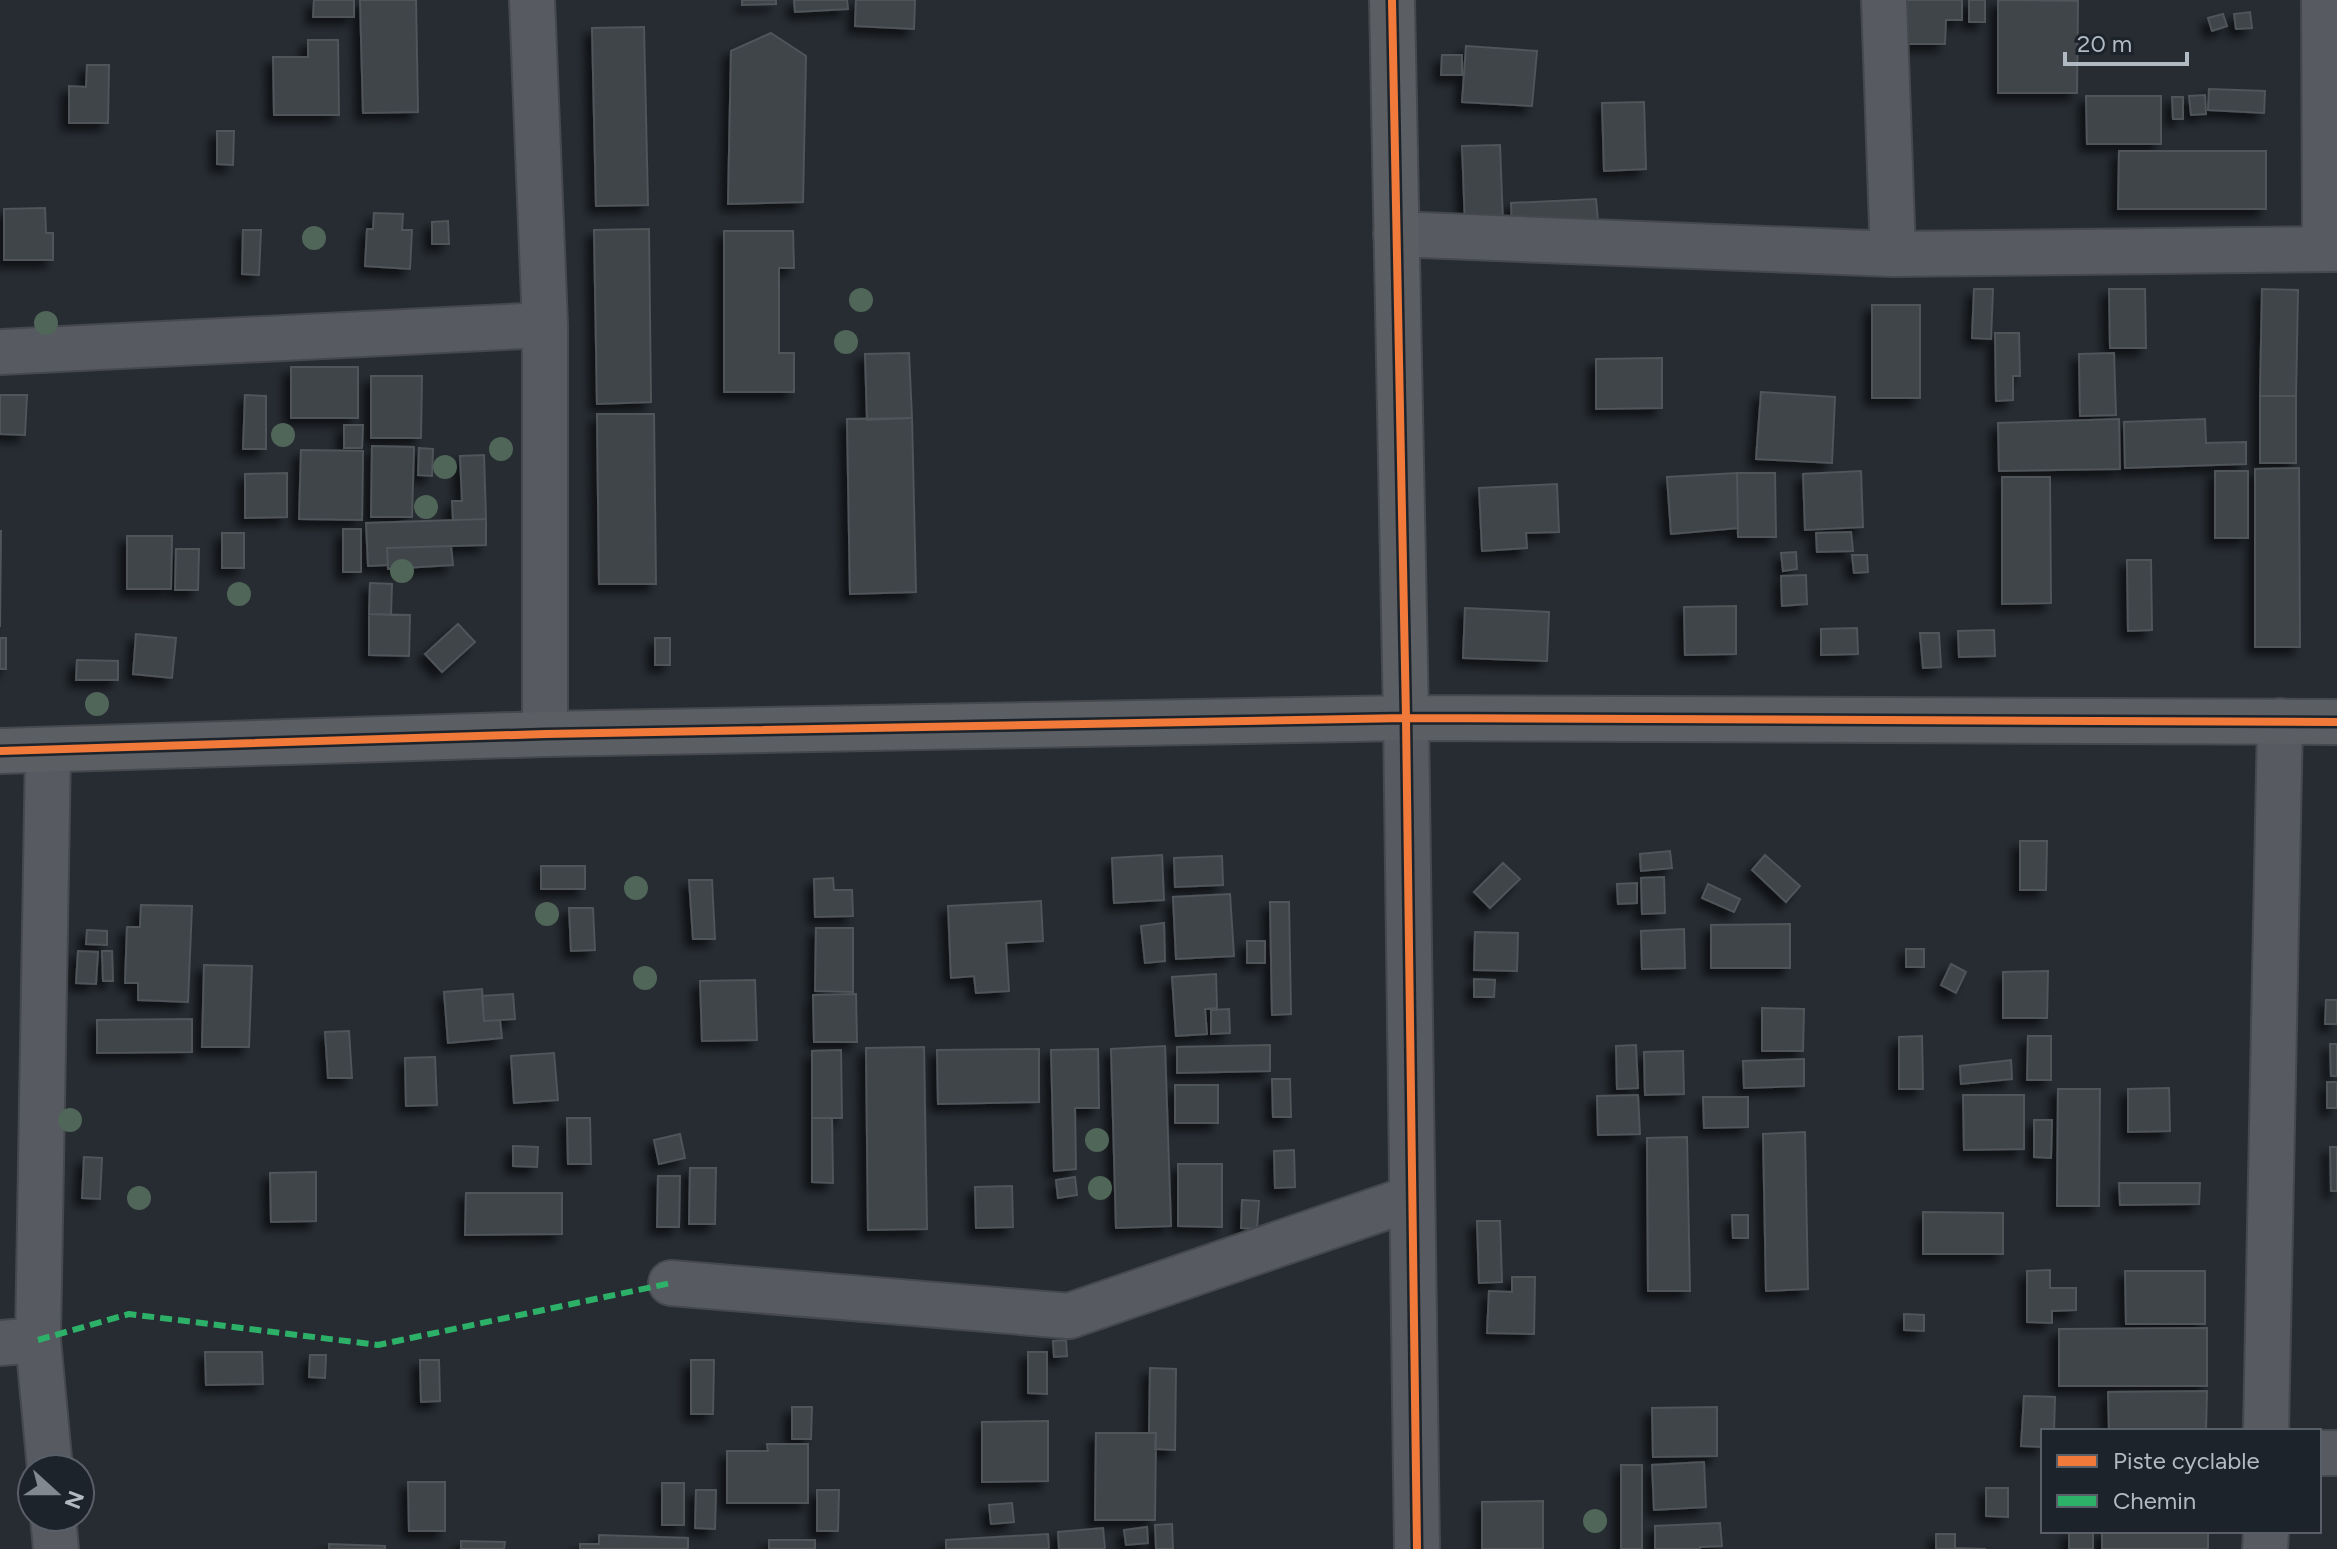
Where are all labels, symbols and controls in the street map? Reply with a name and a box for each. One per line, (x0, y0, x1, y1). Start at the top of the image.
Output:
scale bar (2065, 16, 2187, 66)
text: 20 m (2077, 29, 2132, 58)
legend (2041, 1429, 2321, 1533)
text: Piste cyclable (2113, 1446, 2260, 1475)
north arrow (16, 1453, 96, 1533)
text: Chemin (2113, 1486, 2196, 1515)
text: N (59, 1487, 90, 1513)

